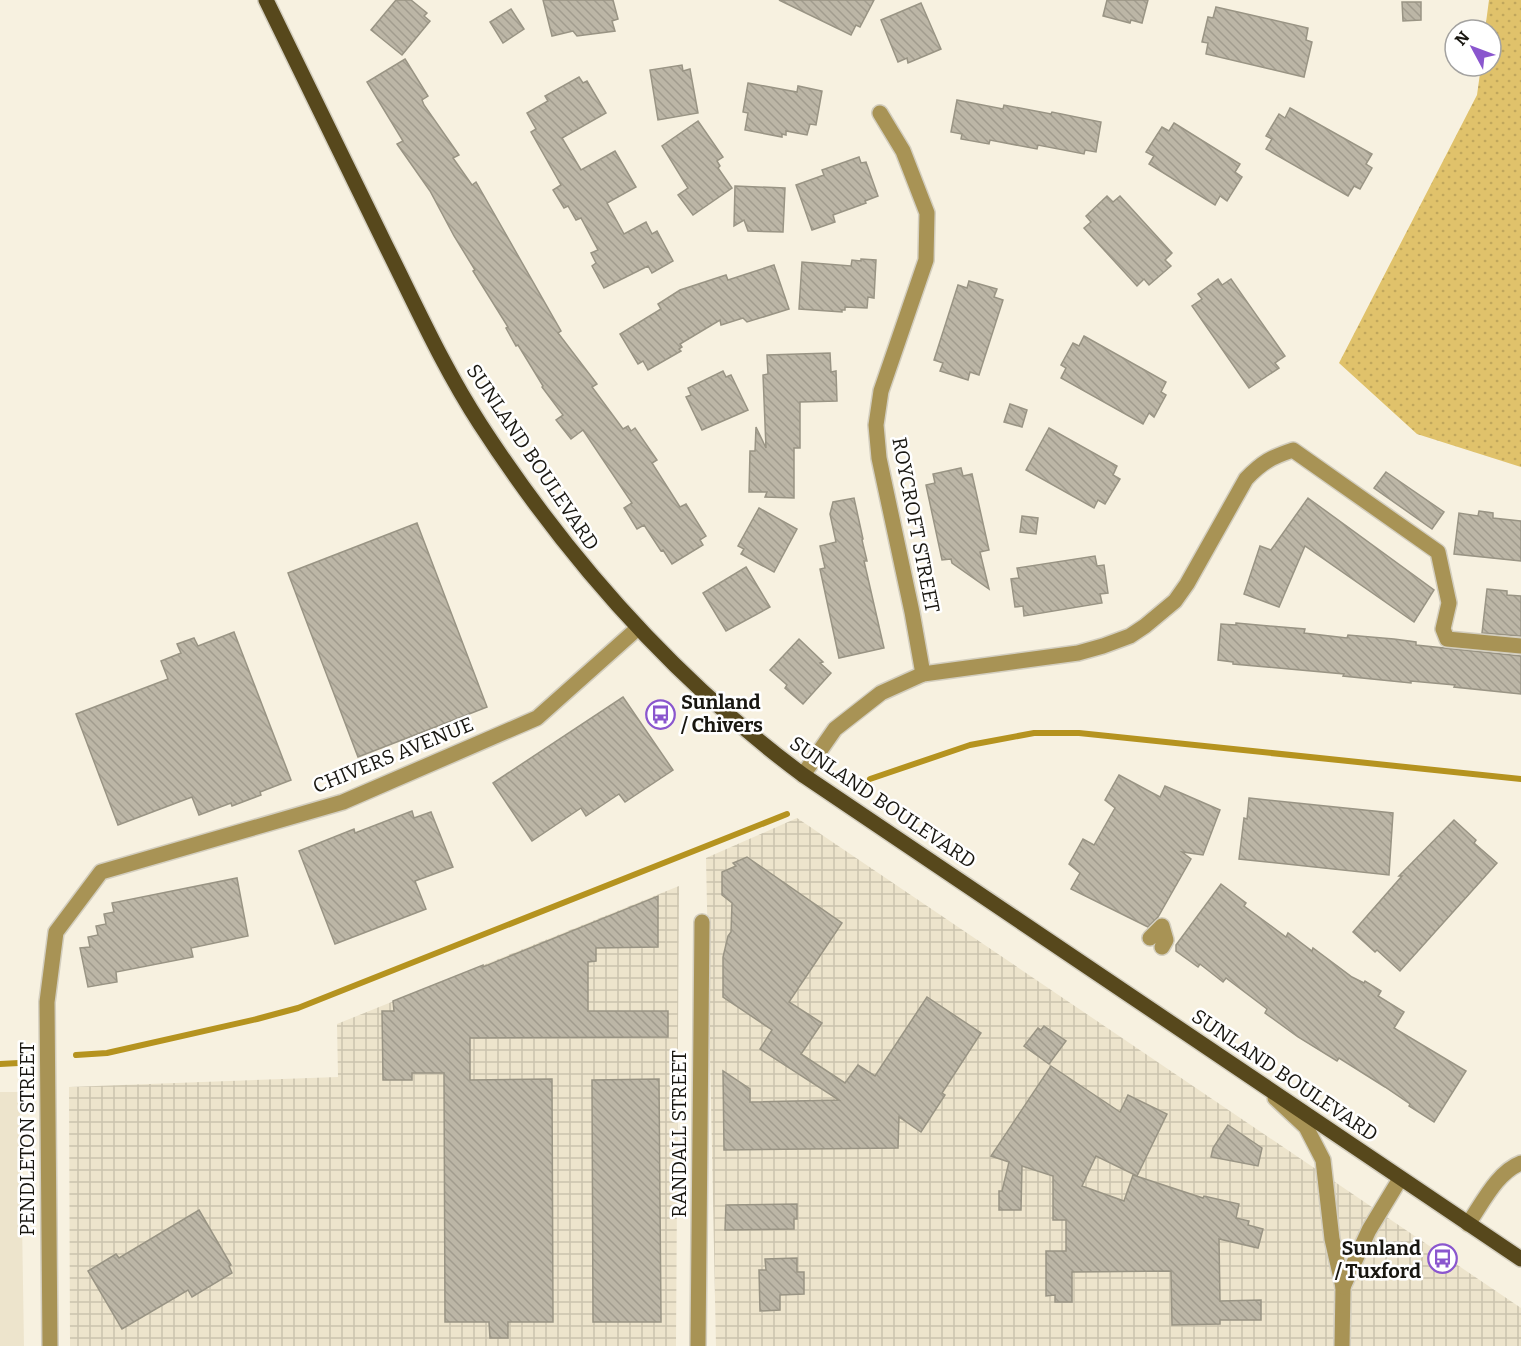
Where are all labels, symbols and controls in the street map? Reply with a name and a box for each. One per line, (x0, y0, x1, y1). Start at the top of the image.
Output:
north arrow (1443, 18, 1503, 78)
text: N (1451, 28, 1473, 49)
street label: SUNLAND BOULEVARD (462, 359, 604, 555)
street label: ROYCROFT STREET (887, 435, 945, 615)
place label: Sunland / Chivers (680, 690, 763, 737)
bus stop icon: Sunland / Chivers (644, 698, 676, 730)
street label: CHIVERS AVENUE (309, 712, 477, 798)
street label: SUNLAND BOULEVARD (785, 731, 981, 873)
street label: SUNLAND BOULEVARD (1187, 1004, 1383, 1146)
street label: PENDLETON STREET (15, 1042, 39, 1236)
street label: RANDALL STREET (667, 1050, 691, 1218)
place label: Sunland / Tuxford (1334, 1236, 1421, 1283)
bus stop icon: Sunland / Tuxford (1426, 1243, 1458, 1275)

